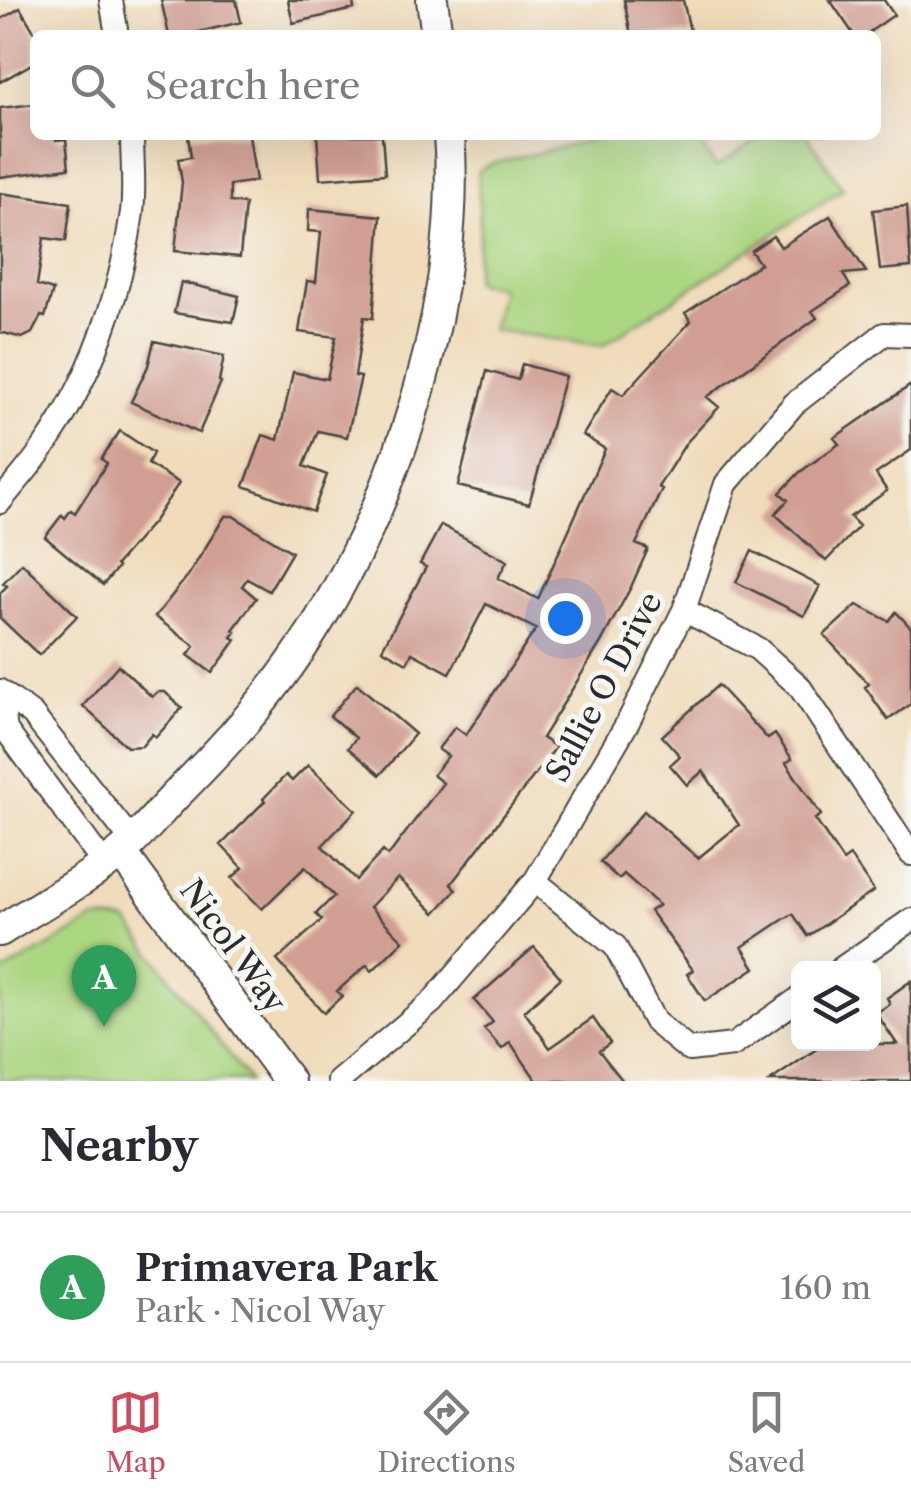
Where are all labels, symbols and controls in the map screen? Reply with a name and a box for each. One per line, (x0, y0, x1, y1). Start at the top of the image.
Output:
search box (30, 30, 881, 140)
icon: search (65, 58, 120, 113)
text: Search here (145, 62, 360, 109)
street label: Sallie O Drive (537, 585, 670, 788)
your location (540, 593, 591, 644)
street label: Nicol Way (172, 871, 295, 1021)
pin: A (72, 944, 136, 1027)
map controls (791, 961, 881, 1051)
button: layers (791, 961, 881, 1051)
text: Nearby (40, 1120, 198, 1172)
text: Primavera Park (135, 1244, 437, 1291)
text: A (60, 1268, 85, 1307)
text: 160 m (780, 1268, 871, 1307)
text: Park · Nicol Way (135, 1291, 385, 1330)
tab: Map (106, 1385, 166, 1479)
tab: Directions (377, 1385, 516, 1479)
tab: Saved (727, 1385, 805, 1479)

